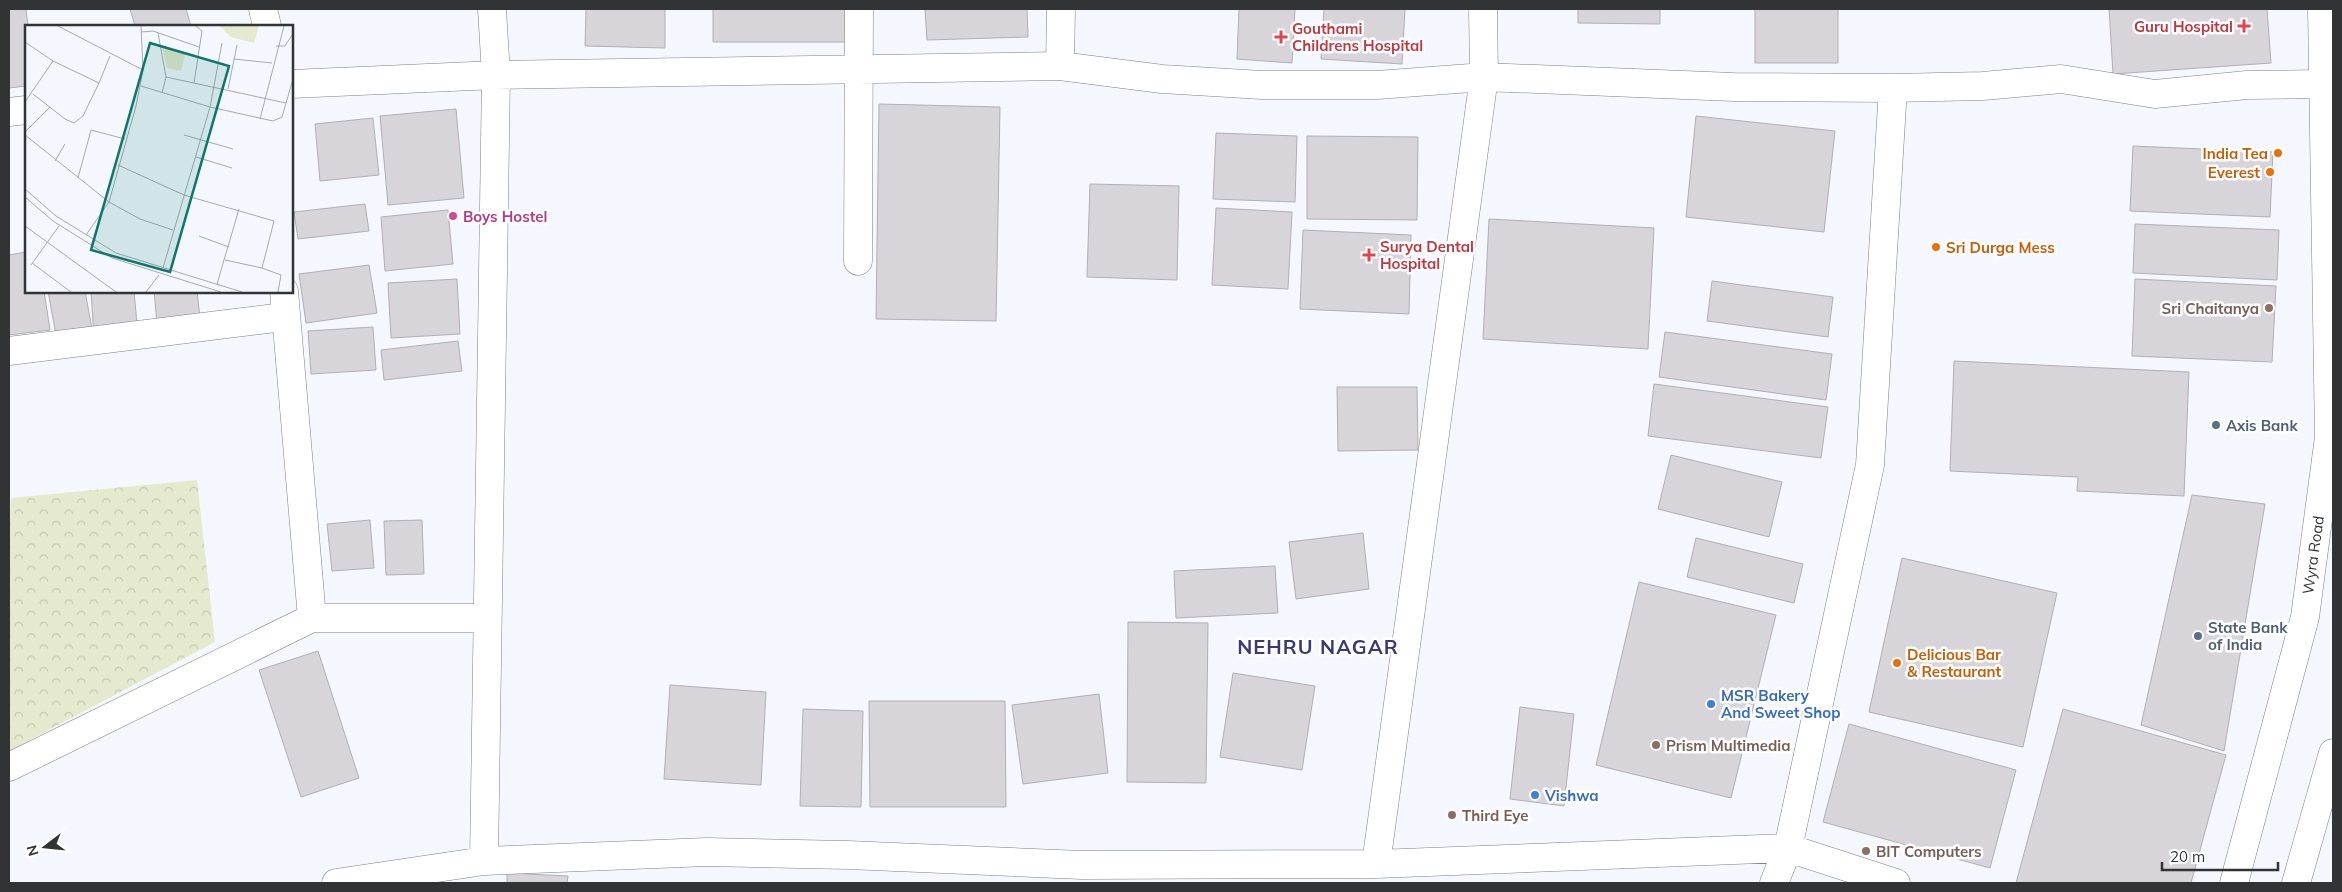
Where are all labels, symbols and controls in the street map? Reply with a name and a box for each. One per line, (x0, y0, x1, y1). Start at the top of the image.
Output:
place label: Guru Hospital (2134, 17, 2233, 36)
place label: Gouthami Childrens Hospital (1292, 19, 1423, 55)
marker: Guru Hospital (2237, 19, 2251, 33)
inset map (25, 25, 292, 292)
marker: Gouthami Childrens Hospital (1274, 30, 1288, 44)
place label: India Tea (2202, 144, 2268, 163)
marker: India Tea (2272, 147, 2284, 159)
place label: Everest (2208, 163, 2260, 182)
marker: Everest (2264, 166, 2276, 178)
place label: Boys Hostel (463, 207, 547, 226)
marker: Boys Hostel (447, 210, 459, 222)
place label: Surya Dental Hospital (1380, 237, 1474, 273)
place label: Sri Durga Mess (1946, 238, 2055, 257)
marker: Sri Durga Mess (1930, 241, 1942, 253)
marker: Surya Dental Hospital (1362, 248, 1376, 262)
place label: Sri Chaitanya (2162, 299, 2259, 318)
marker: Sri Chaitanya (2263, 302, 2275, 314)
place label: Axis Bank (2226, 416, 2298, 435)
marker: Axis Bank (2210, 419, 2222, 431)
street label: Wyra Road (2298, 514, 2328, 596)
place label: State Bank of India (2208, 618, 2288, 654)
marker: State Bank of India (2192, 630, 2204, 642)
district label: NEHRU NAGAR (1237, 634, 1399, 659)
place label: Delicious Bar & Restaurant (1907, 645, 2002, 681)
marker: Delicious Bar & Restaurant (1891, 657, 1903, 669)
place label: MSR Bakery And Sweet Shop (1721, 686, 1840, 722)
marker: MSR Bakery And Sweet Shop (1705, 698, 1717, 710)
place label: Prism Multimedia (1666, 736, 1791, 755)
marker: Prism Multimedia (1650, 739, 1662, 751)
place label: Vishwa (1544, 786, 1599, 805)
marker: Vishwa (1529, 789, 1541, 801)
place label: Third Eye (1462, 806, 1528, 825)
marker: Third Eye (1446, 809, 1458, 821)
north arrow (20, 822, 70, 872)
scale bar (2162, 840, 2278, 872)
place label: BIT Computers (1876, 842, 1982, 861)
text: N (22, 843, 43, 858)
marker: BIT Computers (1860, 845, 1872, 857)
text: 20 m (2170, 847, 2205, 866)

